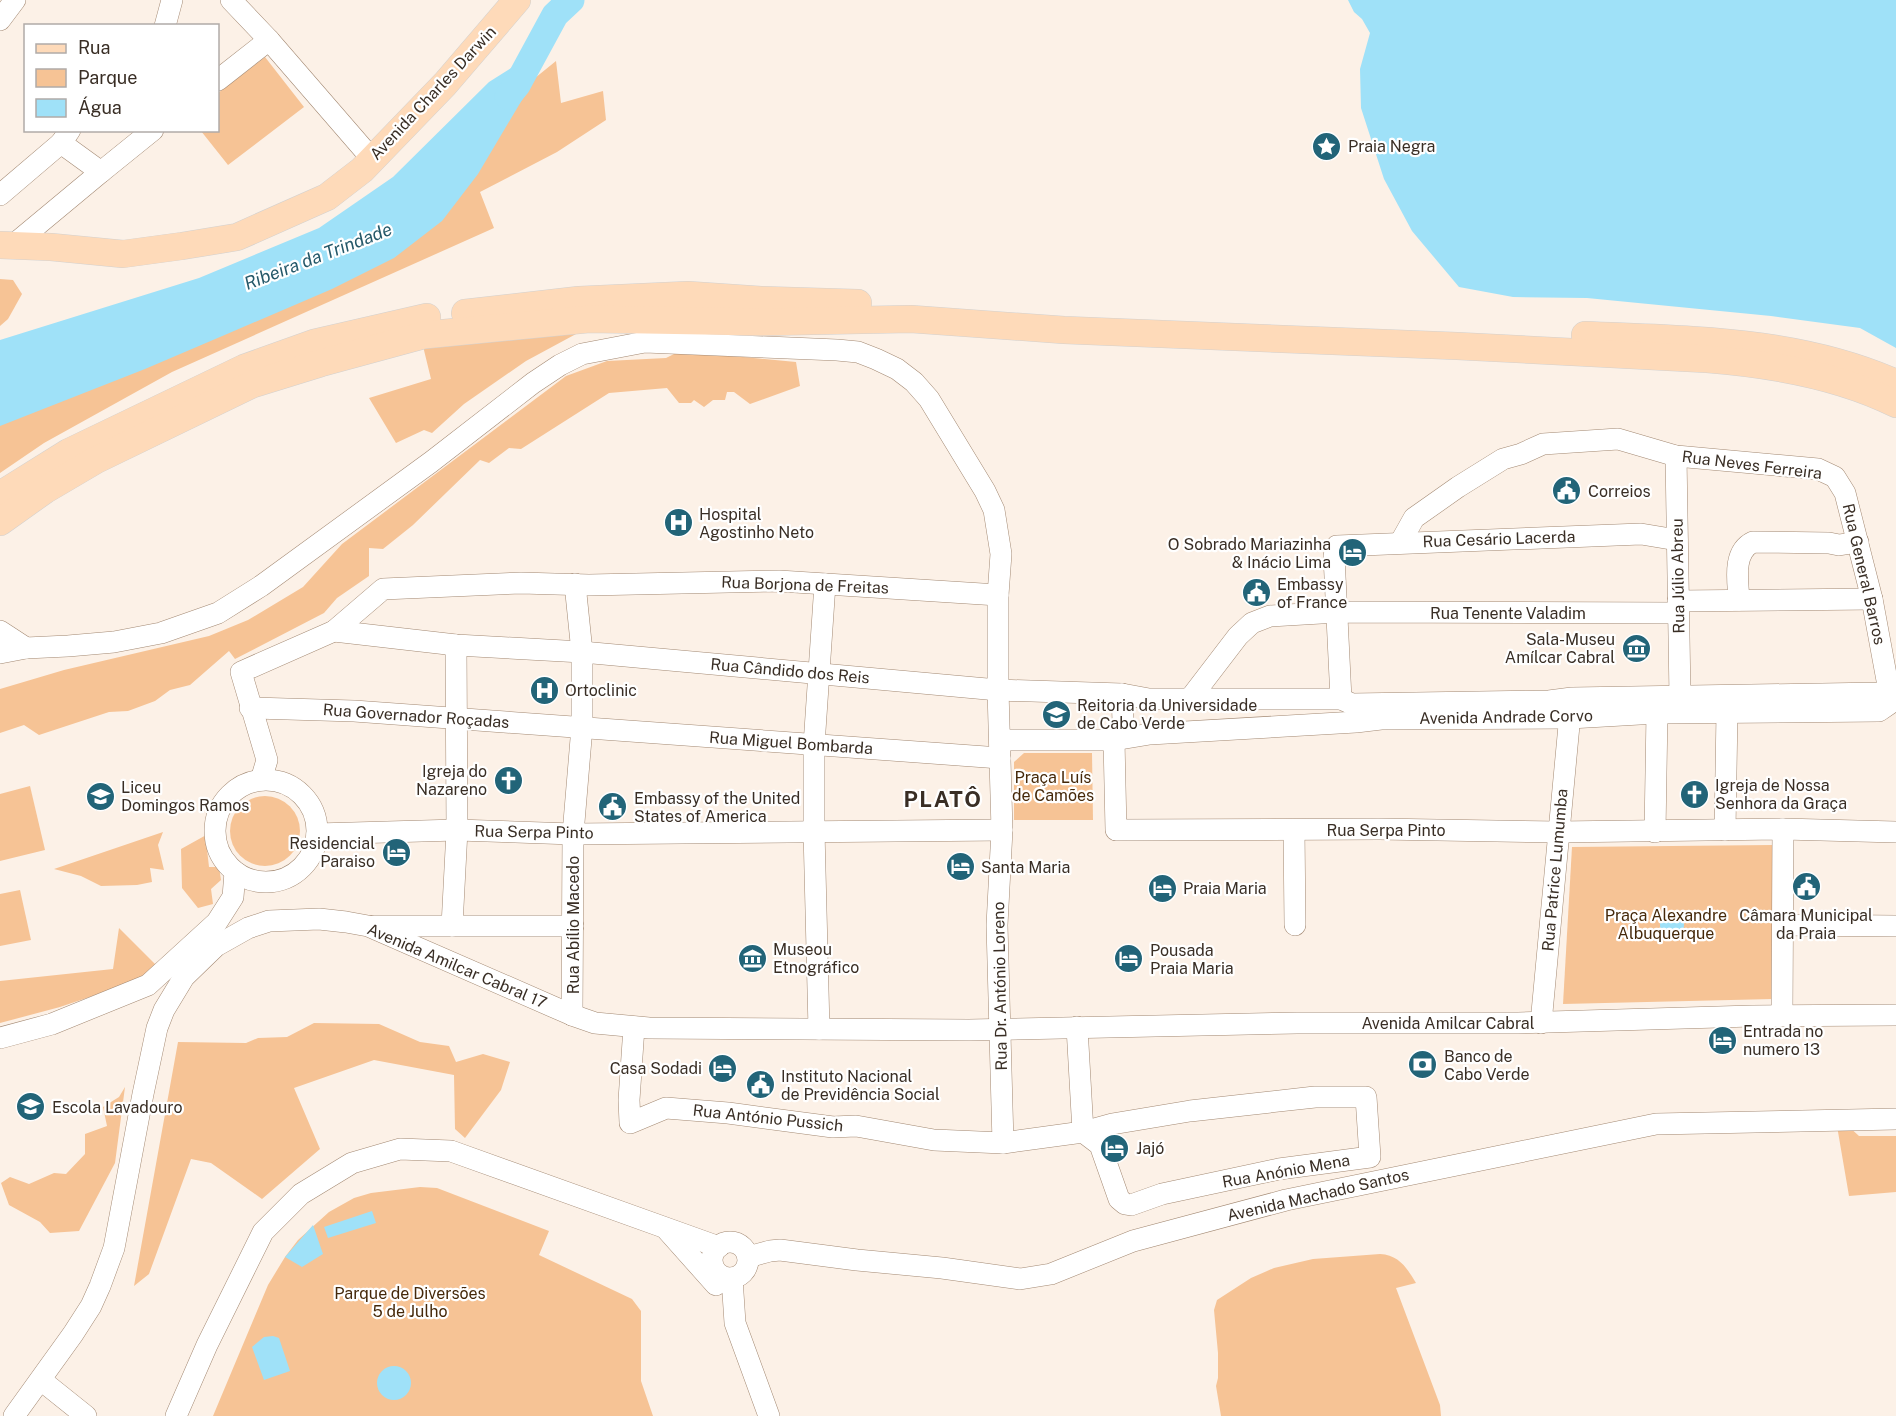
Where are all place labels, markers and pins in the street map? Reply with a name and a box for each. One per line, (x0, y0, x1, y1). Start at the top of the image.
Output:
place icon: Praia Negra (1311, 130, 1343, 162)
place label: Praia Negra (1348, 137, 1435, 156)
public building icon: Correios (1551, 475, 1583, 507)
place label: Correios (1588, 482, 1651, 501)
place label: Hospital Agostinho Neto (699, 505, 814, 542)
hospital icon: Hospital Agostinho Neto (662, 507, 694, 539)
place label: O Sobrado Mariazinha & Inácio Lima (1168, 535, 1331, 572)
hotel icon: O Sobrado Mariazinha & Inácio Lima (1336, 537, 1368, 569)
place label: Embassy of France (1277, 575, 1347, 612)
public building icon: Embassy of France (1240, 577, 1272, 609)
place label: Sala-Museu Amílcar Cabral (1505, 630, 1615, 667)
museum icon: Sala-Museu Amílcar Cabral (1620, 632, 1652, 664)
hospital icon: Ortoclinic (528, 674, 560, 706)
place label: Ortoclinic (565, 681, 637, 700)
place label: Reitoria da Universidade de Cabo Verde (1077, 696, 1257, 733)
school or university icon: Reitoria da Universidade de Cabo Verde (1040, 698, 1072, 730)
place label: Igreja do Nazareno (416, 762, 487, 799)
church icon: Igreja do Nazareno (492, 764, 524, 796)
place label: Igreja de Nossa Senhora da Graça (1715, 776, 1847, 813)
place label: Liceu Domingos Ramos (121, 778, 249, 815)
church icon: Igreja de Nossa Senhora da Graça (1678, 778, 1710, 810)
school or university icon: Liceu Domingos Ramos (84, 780, 116, 812)
place label: Embassy of the United States of America (634, 789, 800, 826)
public building icon: Embassy of the United States of America (597, 791, 629, 823)
place label: Residencial Paraiso (289, 834, 375, 871)
hotel icon: Residencial Paraiso (380, 836, 412, 868)
hotel icon: Santa Maria (944, 851, 976, 883)
place label: Santa Maria (981, 858, 1070, 877)
public building icon: Câmara Municipal da Praia (1790, 871, 1822, 903)
hotel icon: Praia Maria (1146, 872, 1178, 904)
place label: Praia Maria (1183, 879, 1267, 898)
place label: Câmara Municipal da Praia (1739, 906, 1873, 943)
place label: Museou Etnográfico (773, 940, 859, 977)
place label: Pousada Praia Maria (1150, 941, 1234, 978)
museum icon: Museou Etnográfico (736, 942, 768, 974)
hotel icon: Pousada Praia Maria (1113, 943, 1145, 975)
place label: Entrada no numero 13 (1743, 1022, 1823, 1059)
hotel icon: Entrada no numero 13 (1706, 1024, 1738, 1056)
place label: Banco de Cabo Verde (1444, 1047, 1530, 1084)
bank icon: Banco de Cabo Verde (1407, 1049, 1439, 1081)
hotel icon: Casa Sodadi (707, 1052, 739, 1084)
place label: Casa Sodadi (610, 1059, 702, 1078)
place label: Instituto Nacional de Previdência Social (781, 1067, 940, 1104)
public building icon: Instituto Nacional de Previdência Social (744, 1069, 776, 1101)
school or university icon: Escola Lavadouro (15, 1091, 47, 1123)
place label: Escola Lavadouro (52, 1098, 182, 1117)
hotel icon: Jajó (1099, 1132, 1131, 1164)
place label: Jajó (1136, 1139, 1164, 1158)

